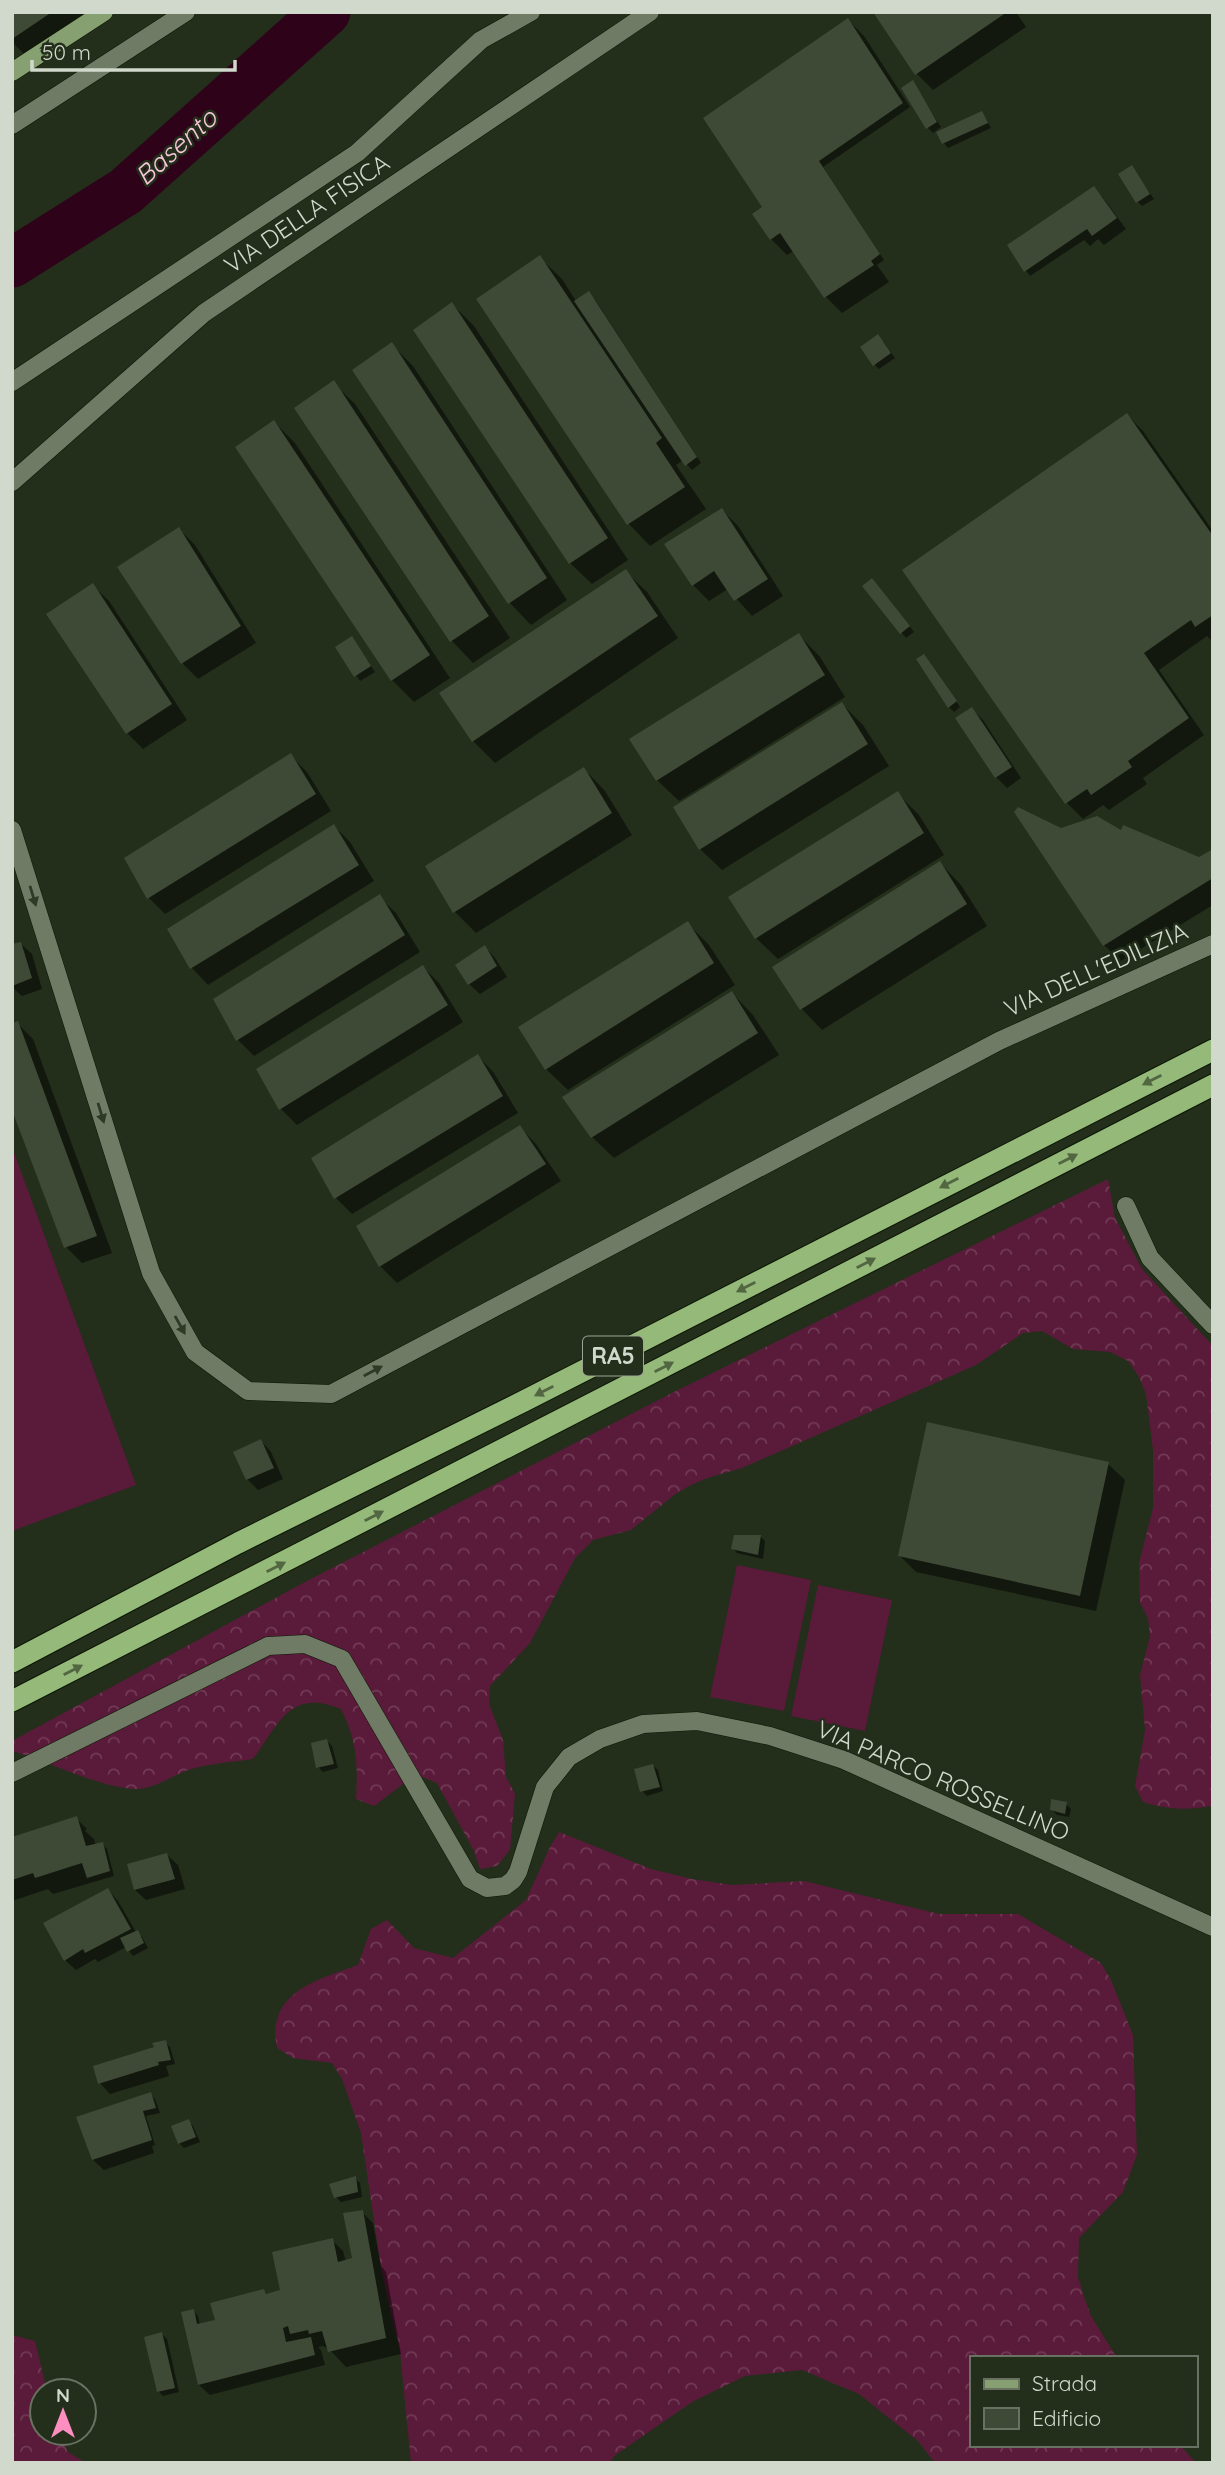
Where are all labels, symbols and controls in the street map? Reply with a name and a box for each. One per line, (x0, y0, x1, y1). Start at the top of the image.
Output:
scale bar (32, 28, 234, 72)
text: 50 m (42, 39, 91, 65)
water label: Basento (128, 100, 224, 192)
street label: VIA DELLA FISICA (218, 147, 395, 280)
one-way arrow (28, 885, 38, 906)
street label: VIA DELL'EDILIZIA (999, 915, 1192, 1023)
one-way arrow (1142, 1075, 1162, 1086)
one-way arrow (96, 1102, 107, 1123)
one-way arrow (1058, 1154, 1078, 1165)
one-way arrow (939, 1178, 959, 1189)
one-way arrow (856, 1258, 876, 1269)
one-way arrow (737, 1281, 756, 1293)
one-way arrow (174, 1315, 186, 1335)
road number: RA5 (583, 1336, 643, 1376)
one-way arrow (654, 1362, 674, 1374)
one-way arrow (363, 1366, 383, 1377)
one-way arrow (534, 1386, 554, 1397)
one-way arrow (364, 1510, 384, 1522)
one-way arrow (266, 1561, 286, 1573)
one-way arrow (63, 1665, 83, 1676)
street label: VIA PARCO ROSSELLINO (813, 1713, 1074, 1847)
legend (970, 2356, 1197, 2447)
text: Strada (1032, 2370, 1097, 2396)
north arrow (28, 2377, 98, 2447)
text: N (56, 2383, 70, 2407)
text: Edificio (1032, 2405, 1101, 2431)

